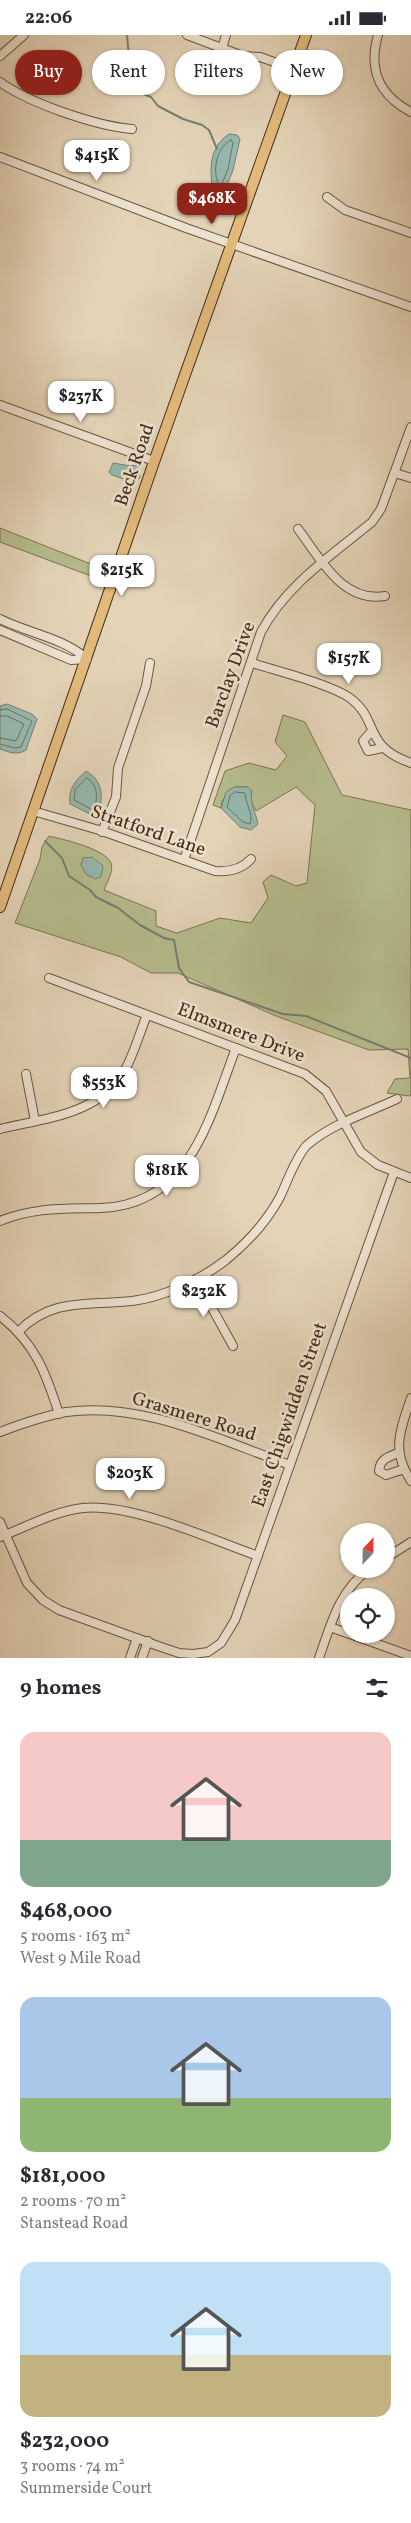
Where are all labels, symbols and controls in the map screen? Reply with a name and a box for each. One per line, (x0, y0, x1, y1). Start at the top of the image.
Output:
text: 22:06 (25, 5, 72, 31)
chip: Buy (15, 50, 82, 95)
chip: Rent (92, 50, 165, 95)
chip: Filters (175, 50, 261, 95)
chip: New (271, 50, 343, 95)
pin: $415K (62, 139, 132, 182)
text: $415K (75, 145, 119, 167)
pin: $468K (177, 183, 247, 225)
text: $468K (188, 188, 236, 210)
pin: $237K (46, 381, 116, 423)
text: $237K (59, 386, 103, 408)
street label: Beck Road (109, 420, 161, 510)
pin: $215K (87, 555, 157, 597)
text: $215K (101, 560, 143, 582)
street label: Barclay Drive (200, 618, 262, 732)
pin: $157K (314, 643, 384, 685)
text: $157K (328, 648, 370, 670)
street label: Stratford Lane (87, 799, 209, 863)
street label: Elmsmere Drive (173, 997, 309, 1069)
pin: $553K (69, 1067, 139, 1109)
text: $553K (82, 1072, 126, 1094)
pin: $181K (132, 1155, 202, 1197)
text: $181K (146, 1160, 188, 1182)
pin: $232K (169, 1275, 239, 1318)
text: $232K (181, 1281, 227, 1303)
street label: East Chigwidden Street (246, 1319, 334, 1511)
street label: Grasmere Road (129, 1386, 259, 1448)
pin: $203K (95, 1457, 165, 1500)
text: $203K (107, 1463, 153, 1485)
north arrow (340, 1523, 395, 1577)
map controls (340, 1523, 395, 1643)
button: locate (340, 1588, 395, 1643)
text: 9 homes (20, 1674, 101, 1703)
icon: filters (363, 1674, 391, 1702)
icon: home (161, 1764, 251, 1854)
text: $468,000 (20, 1897, 112, 1926)
text: 5 rooms · 163 m² (20, 1926, 131, 1948)
text: West 9 Mile Road (20, 1948, 141, 1970)
icon: home (161, 2029, 251, 2119)
text: $181,000 (20, 2162, 105, 2191)
text: 2 rooms · 70 m² (20, 2191, 126, 2213)
text: Stanstead Road (20, 2213, 128, 2235)
icon: home (161, 2294, 251, 2384)
text: $232,000 (20, 2427, 109, 2456)
text: 3 rooms · 74 m² (20, 2456, 125, 2478)
text: Summerside Court (20, 2478, 152, 2500)

